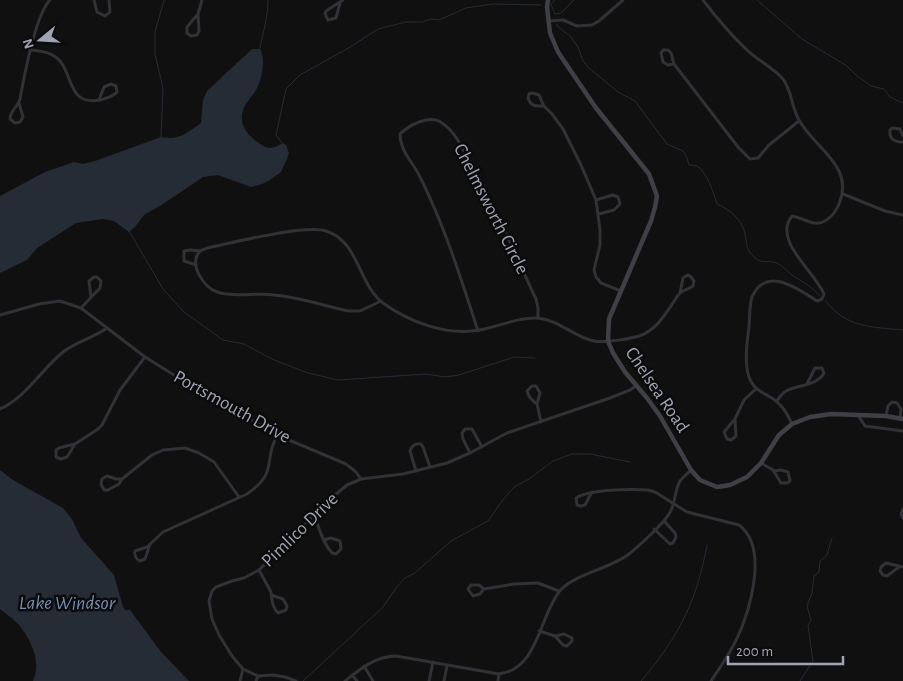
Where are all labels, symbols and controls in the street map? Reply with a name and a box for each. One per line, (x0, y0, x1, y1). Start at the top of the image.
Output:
north arrow (15, 15, 65, 65)
text: N (20, 37, 37, 51)
street label: Chelmsworth Circle (450, 141, 532, 277)
street label: Chelsea Road (622, 344, 693, 436)
street label: Portsmouth Drive (170, 367, 294, 447)
street label: Pimlico Drive (258, 489, 342, 571)
water label: Lake Windsor (19, 593, 116, 613)
scale bar (728, 634, 843, 666)
text: 200 m (736, 644, 773, 659)

